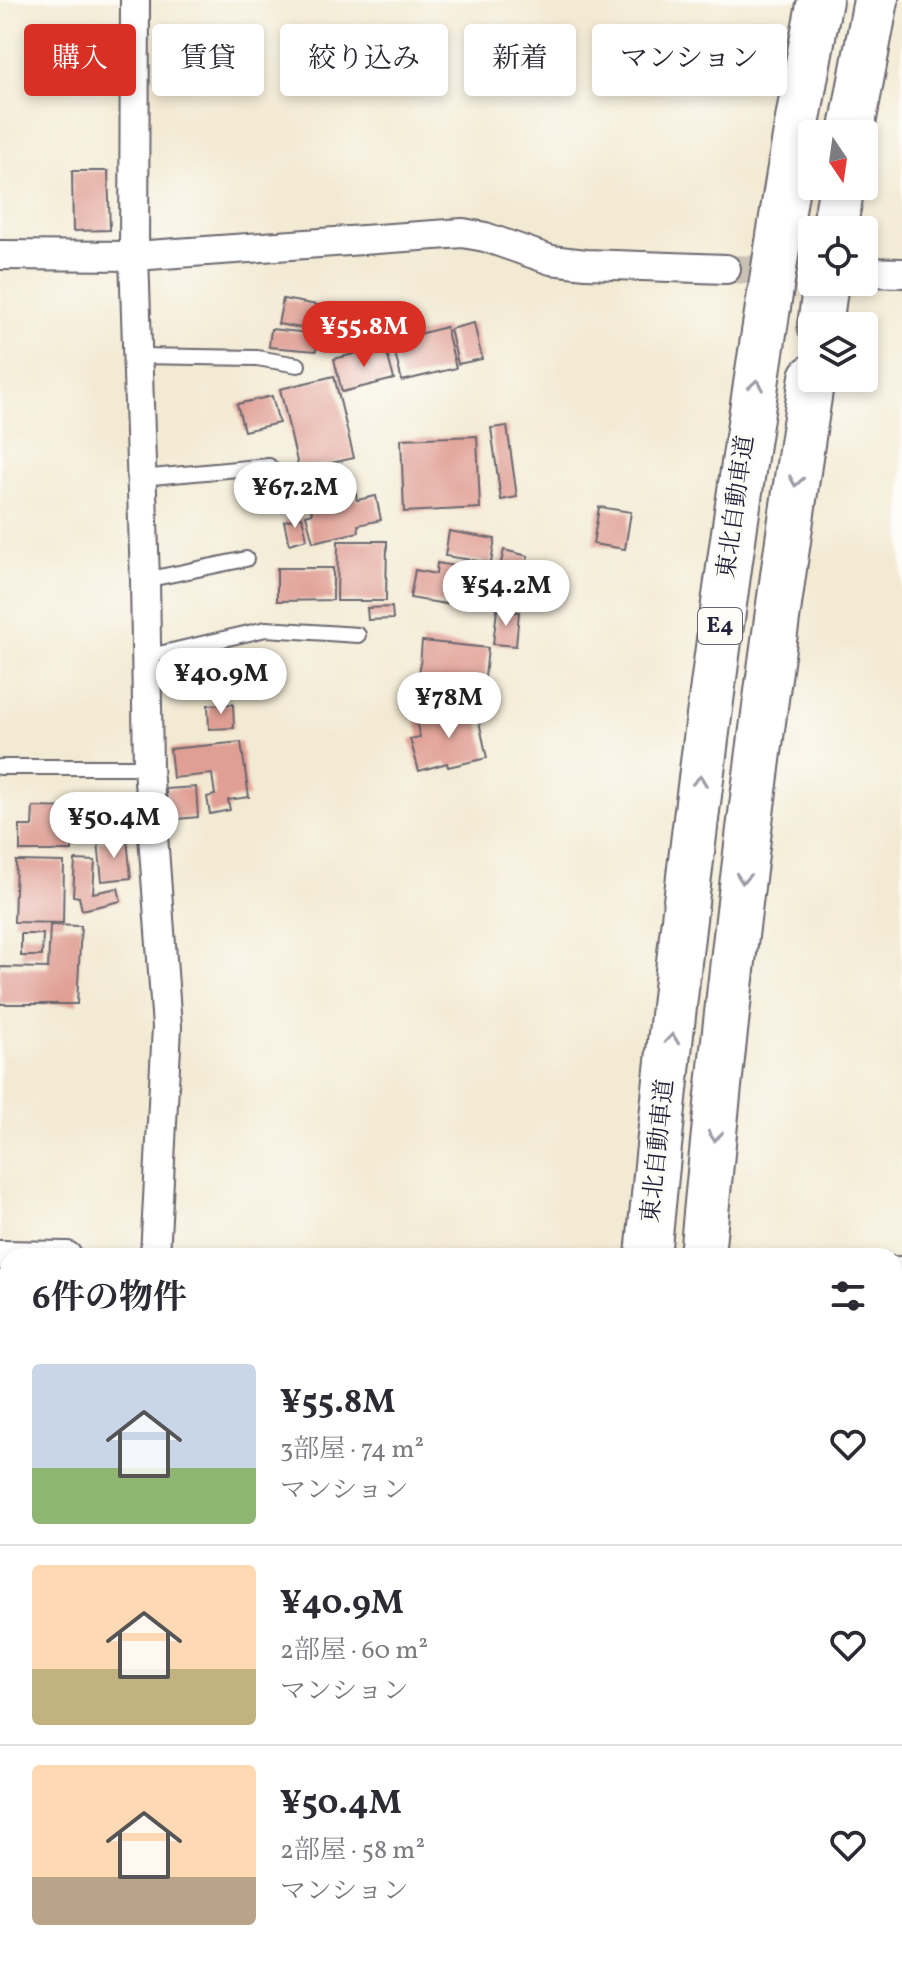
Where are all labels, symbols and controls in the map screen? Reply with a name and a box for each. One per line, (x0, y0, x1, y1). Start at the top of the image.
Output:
chip: 購入 (24, 24, 136, 96)
chip: 賃貸 (152, 24, 264, 96)
chip: 絞り込み (280, 24, 448, 96)
chip: 新着 (464, 24, 576, 96)
chip: マンション (592, 24, 787, 96)
north arrow (798, 120, 878, 200)
map controls (798, 120, 878, 392)
button: locate (798, 216, 878, 296)
pin: ¥55.8M (299, 301, 429, 369)
text: ¥55.8M (320, 309, 408, 345)
button: layers (798, 312, 878, 392)
one-way arrow (747, 378, 764, 392)
street label: 東北自動車道 (710, 433, 764, 581)
pin: ¥67.2M (230, 462, 360, 530)
text: ¥67.2M (252, 470, 338, 506)
one-way arrow (788, 475, 805, 488)
pin: ¥54.2M (441, 560, 571, 628)
text: ¥54.2M (461, 568, 551, 604)
road number: E4 (698, 608, 742, 644)
pin: ¥40.9M (156, 648, 286, 716)
text: ¥40.9M (174, 656, 268, 692)
pin: ¥78M (402, 672, 496, 740)
text: ¥78M (415, 680, 483, 716)
one-way arrow (692, 774, 709, 787)
pin: ¥50.4M (49, 792, 179, 860)
text: ¥50.4M (68, 800, 160, 836)
one-way arrow (734, 872, 751, 885)
one-way arrow (663, 1032, 680, 1045)
street label: 東北自動車道 (635, 1078, 683, 1224)
one-way arrow (706, 1130, 723, 1143)
icon: filters (826, 1274, 870, 1318)
text: 6件の物件 (32, 1276, 187, 1323)
text: ¥55.8M (280, 1380, 395, 1427)
icon: home (96, 1396, 192, 1492)
icon: heart (826, 1422, 870, 1466)
text: 3部屋 · 74 m² (280, 1432, 424, 1468)
text: マンション (280, 1473, 409, 1509)
text: ¥40.9M (280, 1581, 404, 1628)
icon: home (96, 1597, 192, 1693)
icon: heart (826, 1623, 870, 1667)
text: 2部屋 · 60 m² (280, 1633, 428, 1669)
text: マンション (280, 1674, 409, 1710)
text: ¥50.4M (280, 1781, 402, 1828)
icon: home (96, 1797, 192, 1893)
icon: heart (826, 1823, 870, 1867)
text: 2部屋 · 58 m² (280, 1833, 425, 1869)
text: マンション (280, 1874, 409, 1910)

